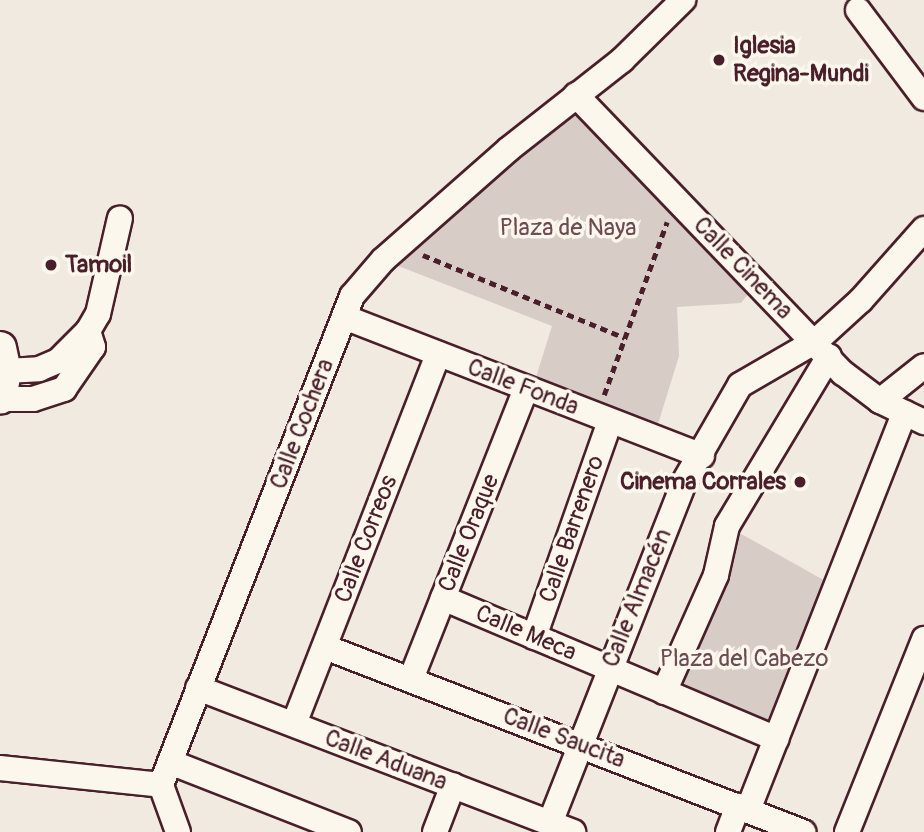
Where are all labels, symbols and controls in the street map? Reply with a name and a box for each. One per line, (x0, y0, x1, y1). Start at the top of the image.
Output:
place label: Iglesia Regina-Mundi (733, 32, 869, 88)
marker: Iglesia Regina-Mundi (711, 52, 727, 68)
street label: Calle Cinema (687, 211, 799, 325)
park label: Plaza de Naya (500, 214, 636, 242)
place label: Tamoil (65, 251, 132, 279)
marker: Tamoil (43, 257, 59, 273)
street label: Calle Fonda (463, 353, 583, 421)
street label: Calle Cochera (264, 355, 340, 493)
street label: Calle Barrenero (533, 452, 611, 606)
place label: Cinema Corrales (620, 468, 786, 496)
street label: Calle Oraque (432, 470, 506, 596)
street label: Calle Correos (329, 471, 403, 607)
marker: Cinema Corrales (792, 474, 808, 490)
street label: Calle Almacén (596, 525, 678, 671)
street label: Calle Meca (471, 599, 581, 667)
park label: Plaza del Cabezo (660, 645, 828, 673)
street label: Calle Saucita (499, 702, 629, 774)
street label: Calle Aduana (321, 723, 451, 797)

